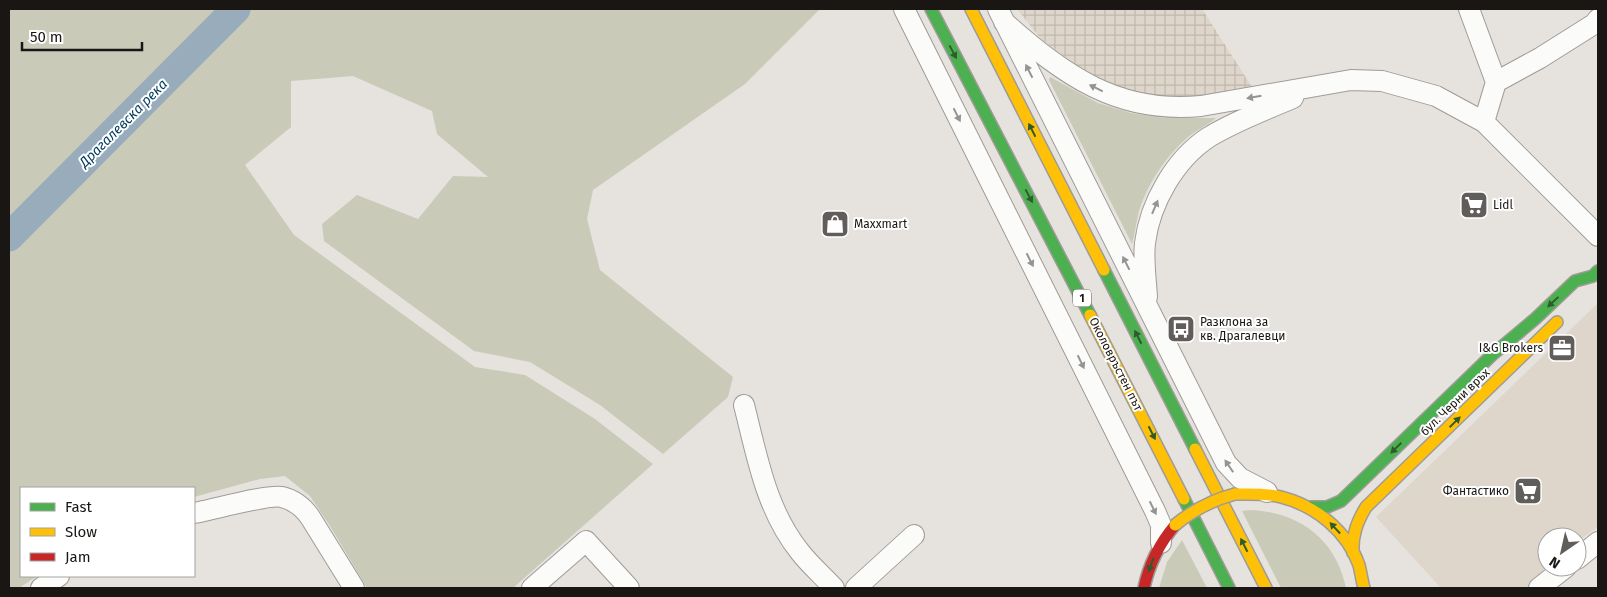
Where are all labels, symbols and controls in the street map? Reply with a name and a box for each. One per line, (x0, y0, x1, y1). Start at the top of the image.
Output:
scale bar (22, 20, 142, 52)
text: 50 m (30, 28, 63, 46)
one-way arrow (949, 45, 957, 59)
one-way arrow (1025, 64, 1033, 78)
water label: Драгалевска река (75, 76, 171, 172)
one-way arrow (1089, 84, 1103, 92)
one-way arrow (1246, 94, 1262, 102)
one-way arrow (953, 108, 961, 122)
one-way arrow (1028, 123, 1036, 137)
one-way arrow (1025, 189, 1033, 203)
supermarket icon: Lidl (1459, 190, 1489, 220)
place label: Lidl (1493, 198, 1514, 212)
one-way arrow (1152, 200, 1160, 214)
shop icon: Maxxmart (820, 209, 850, 239)
place label: Maxxmart (854, 217, 908, 231)
one-way arrow (1026, 253, 1034, 267)
one-way arrow (1122, 256, 1130, 270)
road number: 1 (1073, 290, 1091, 306)
one-way arrow (1547, 296, 1559, 308)
bus stop icon: Разклона за кв. Драгалевци (1166, 314, 1196, 344)
street label: Околовръстен път (1086, 315, 1146, 414)
place label: Разклона за кв. Драгалевци (1200, 315, 1286, 343)
one-way arrow (1134, 330, 1142, 344)
office icon: I&G Brokers (1547, 333, 1577, 363)
place label: I&G Brokers (1479, 341, 1543, 355)
one-way arrow (1077, 355, 1085, 369)
street label: бул. Черни връх (1418, 365, 1493, 439)
one-way arrow (1448, 416, 1460, 428)
one-way arrow (1148, 426, 1156, 441)
one-way arrow (1390, 442, 1402, 454)
one-way arrow (1224, 460, 1234, 473)
supermarket icon: Фантастико (1513, 476, 1543, 506)
place label: Фантастико (1443, 484, 1509, 498)
legend (20, 487, 195, 577)
text: Fast (65, 498, 92, 516)
one-way arrow (1150, 501, 1158, 515)
one-way arrow (1329, 522, 1341, 534)
text: Slow (65, 523, 97, 541)
north arrow (1537, 527, 1587, 577)
one-way arrow (1240, 538, 1248, 552)
text: Jam (65, 548, 91, 566)
text: N (1546, 553, 1564, 572)
one-way arrow (1147, 558, 1155, 573)

